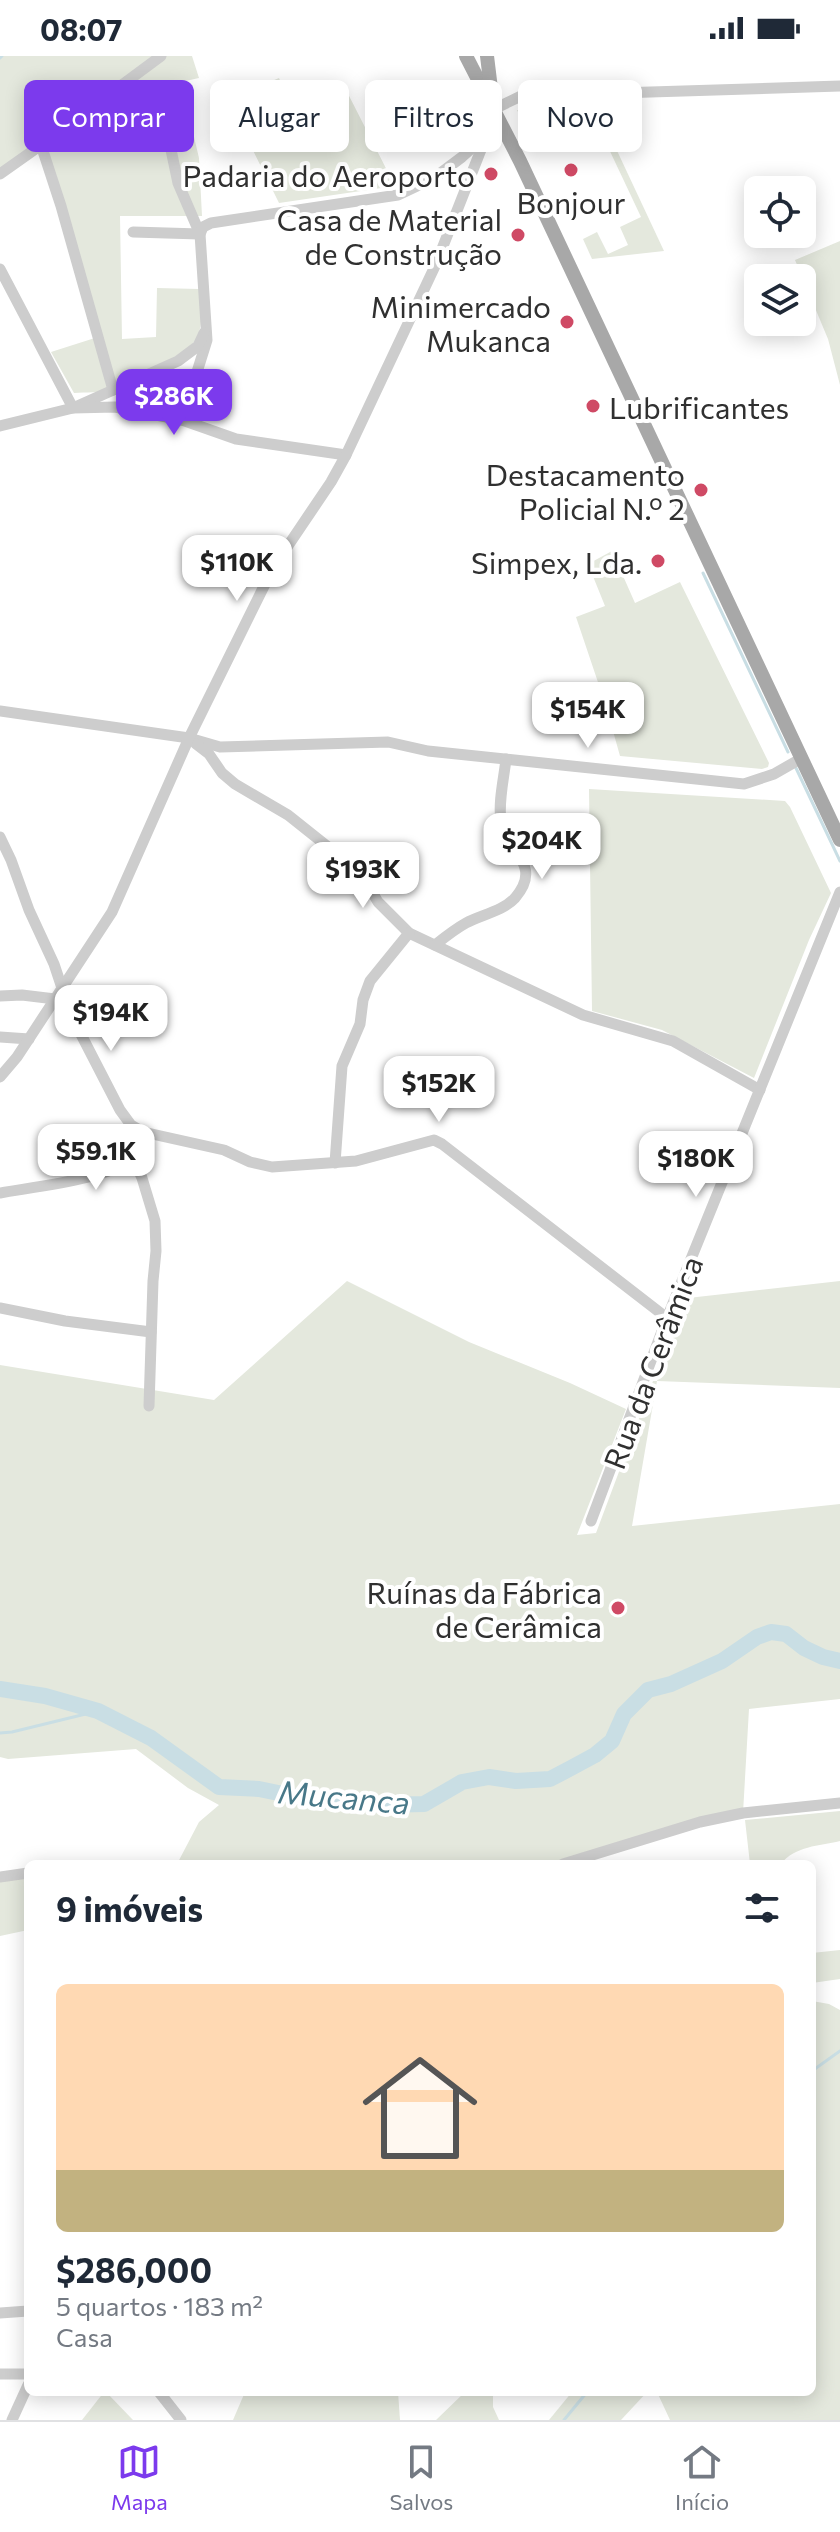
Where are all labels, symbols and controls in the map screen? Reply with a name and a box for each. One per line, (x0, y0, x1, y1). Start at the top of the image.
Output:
text: 08:07 (40, 10, 123, 47)
chip: Comprar (24, 80, 194, 152)
chip: Alugar (210, 80, 349, 152)
chip: Filtros (365, 80, 502, 152)
chip: Novo (518, 80, 642, 152)
place label: Padaria do Aeroporto (182, 156, 475, 193)
marker: Bonjour (562, 161, 580, 179)
marker: Padaria do Aeroporto (482, 165, 500, 183)
map controls (744, 176, 816, 336)
button: locate (744, 176, 816, 248)
place label: Bonjour (517, 183, 625, 220)
place label: Casa de Material de Construção (277, 200, 502, 271)
marker: Casa de Material de Construção (509, 226, 527, 244)
button: layers (744, 264, 816, 336)
place label: Minimercado Mukanca (370, 287, 551, 358)
marker: Minimercado Mukanca (558, 313, 576, 331)
pin: $286K (118, 369, 230, 437)
text: $286K (134, 379, 214, 410)
place label: Lubrificantes (609, 388, 789, 425)
marker: Lubrificantes (584, 397, 602, 415)
place label: Destacamento Policial N.º 2 (486, 455, 685, 526)
marker: Destacamento Policial N.º 2 (692, 481, 710, 499)
pin: $110K (181, 535, 293, 603)
place label: Simpex, Lda. (471, 543, 642, 580)
text: $110K (200, 545, 274, 576)
marker: Simpex, Lda. (649, 552, 667, 570)
pin: $154K (532, 682, 644, 750)
text: $154K (550, 692, 626, 723)
pin: $204K (486, 813, 598, 881)
text: $204K (502, 823, 582, 854)
pin: $193K (307, 842, 419, 910)
text: $193K (325, 852, 401, 883)
pin: $194K (55, 985, 167, 1053)
text: $194K (73, 995, 149, 1026)
pin: $152K (383, 1056, 495, 1124)
text: $152K (402, 1066, 476, 1097)
pin: $59.1K (31, 1124, 161, 1192)
pin: $180K (640, 1131, 752, 1199)
text: $59.1K (56, 1134, 136, 1165)
text: $180K (657, 1141, 735, 1172)
street label: Rua da Cerâmica (594, 1250, 710, 1474)
place label: Ruínas da Fábrica de Cerâmica (366, 1573, 602, 1644)
marker: Ruínas da Fábrica de Cerâmica (609, 1599, 627, 1617)
water label: Mucanca (277, 1770, 411, 1822)
icon: filters (740, 1886, 784, 1930)
text: 9 imóveis (56, 1887, 203, 1929)
icon: home (348, 2036, 492, 2180)
text: $286,000 (56, 2248, 212, 2290)
text: 5 quartos · 183 m² (56, 2290, 263, 2321)
text: Casa (56, 2321, 113, 2352)
tab: Mapa (111, 2440, 168, 2515)
tab: Salvos (389, 2440, 453, 2515)
tab: Início (675, 2440, 729, 2515)

